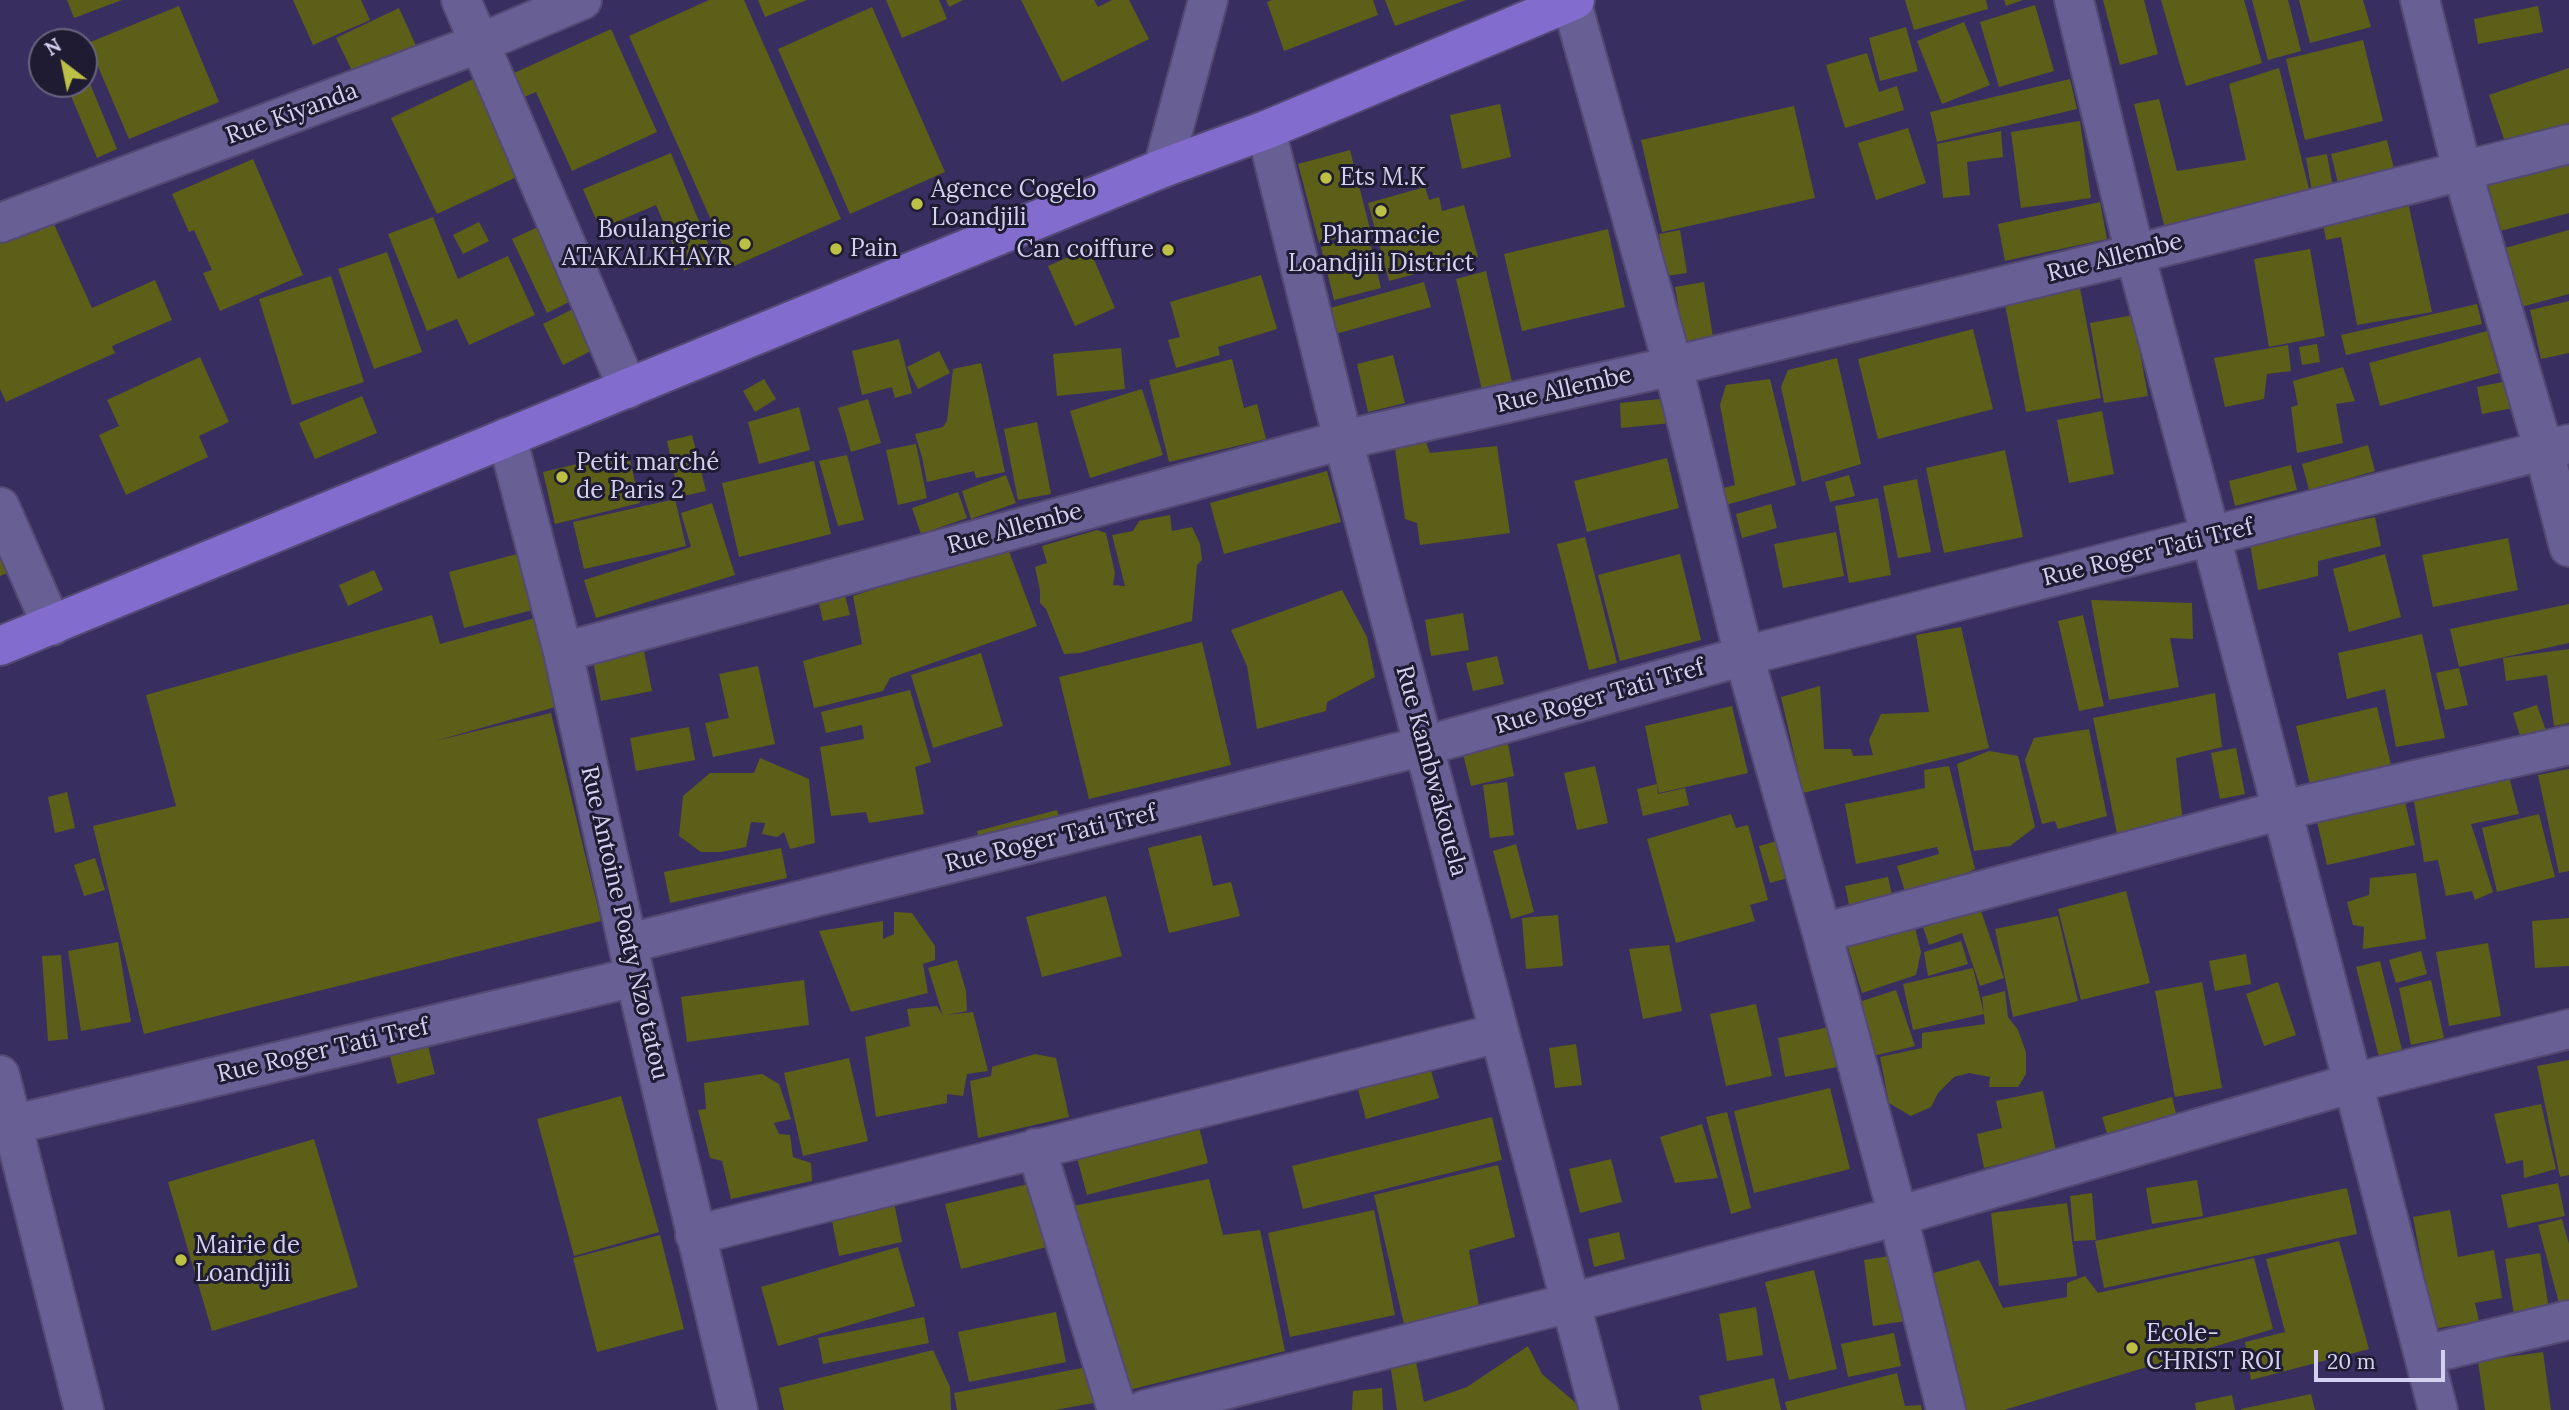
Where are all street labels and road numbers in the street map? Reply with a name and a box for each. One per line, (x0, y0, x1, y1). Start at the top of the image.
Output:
street label: Rue Kiyanda (222, 77, 362, 151)
street label: Rue Allembe (2044, 227, 2186, 289)
street label: Rue Allembe (1493, 360, 1635, 420)
street label: Rue Allembe (945, 497, 1085, 561)
street label: Rue Roger Tati Tref (2040, 513, 2256, 593)
street label: Rue Roger Tati Tref (1492, 653, 1708, 741)
street label: Rue Kambwakouela (1389, 662, 1473, 880)
street label: Rue Antoine Poaty Nzo tatou (574, 764, 674, 1082)
street label: Rue Roger Tati Tref (943, 799, 1159, 879)
street label: Rue Roger Tati Tref (214, 1013, 432, 1089)

